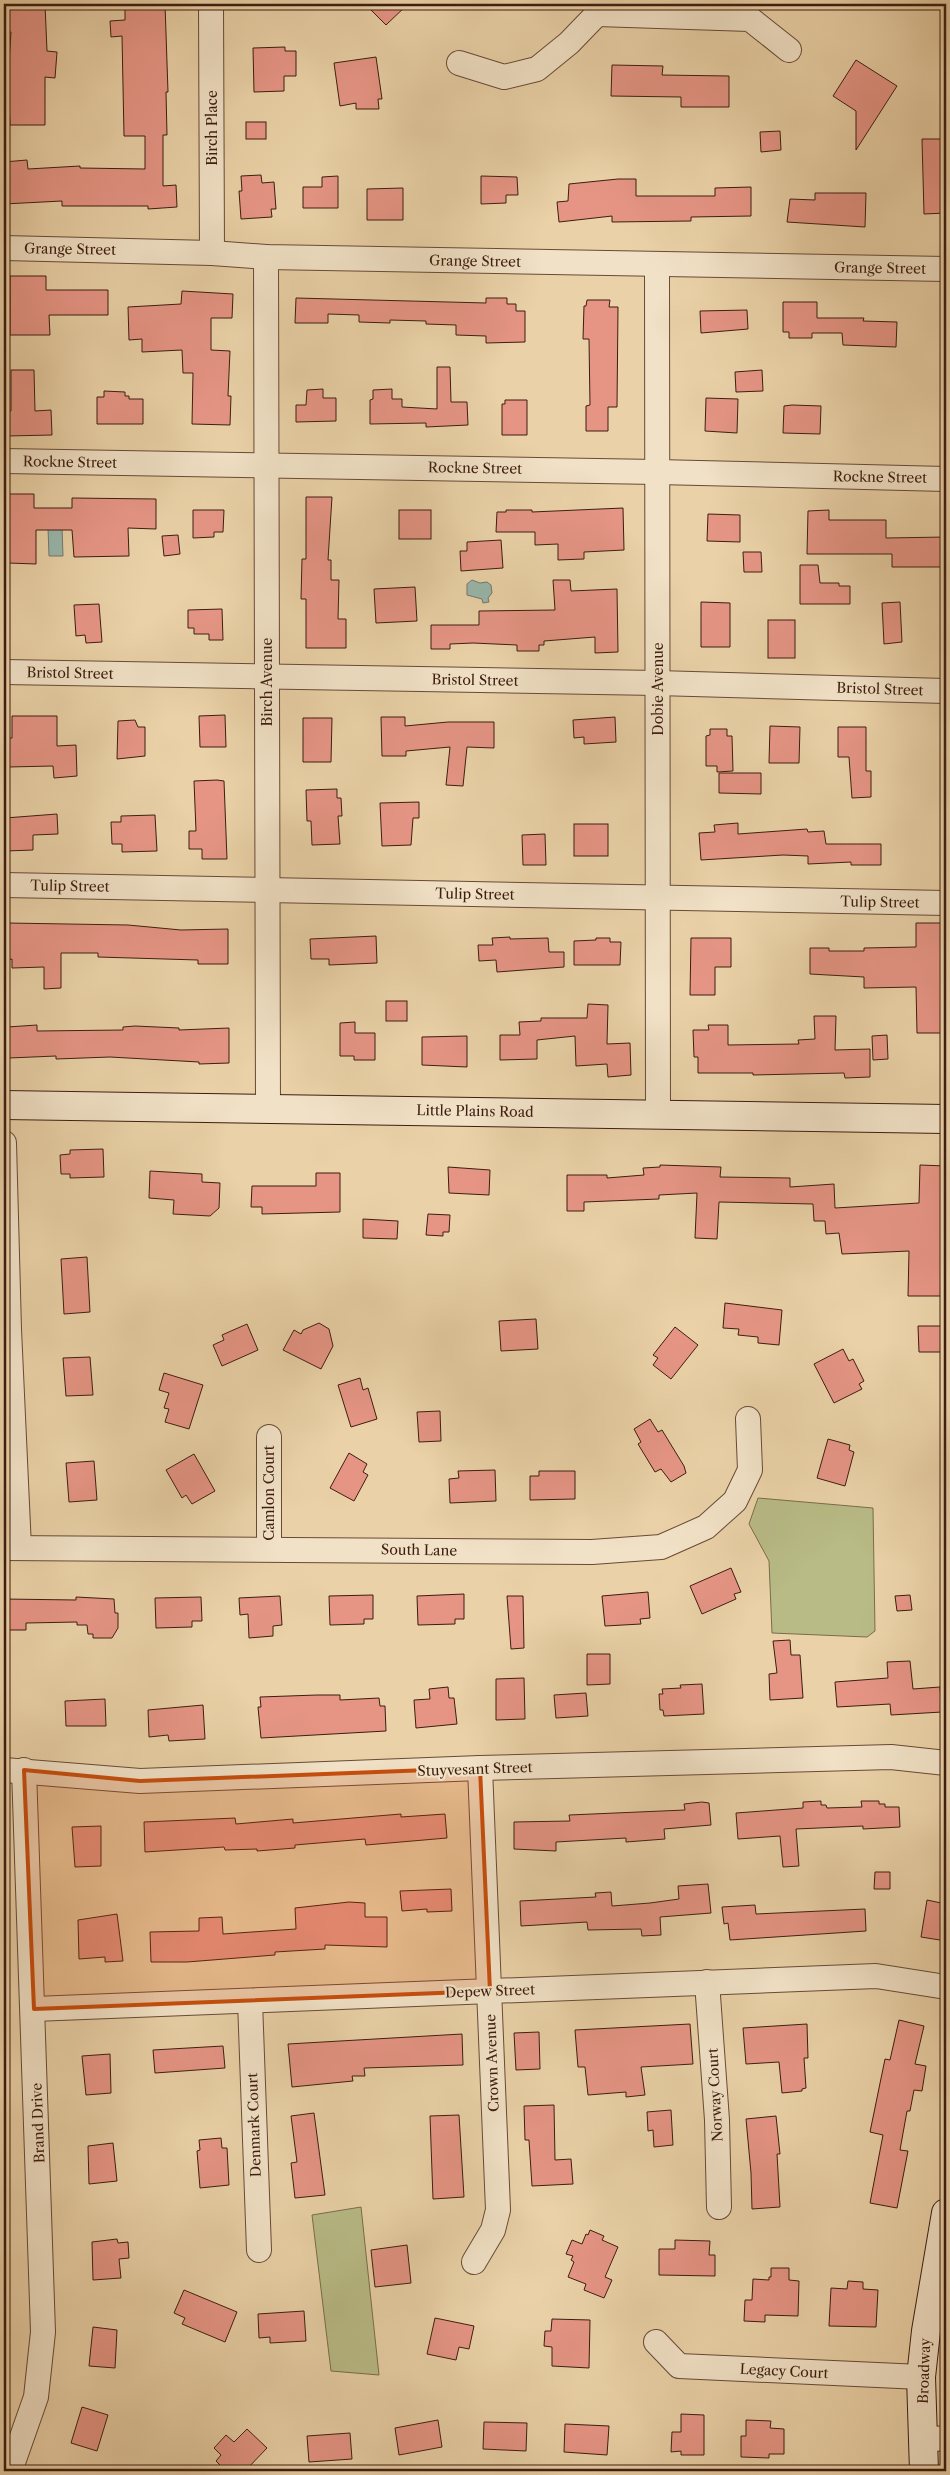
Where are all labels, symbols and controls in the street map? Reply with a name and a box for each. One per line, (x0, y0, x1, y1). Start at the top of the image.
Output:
street label: Birch Place (203, 90, 221, 166)
street label: Grange Street (24, 239, 116, 259)
street label: Grange Street (429, 251, 521, 271)
street label: Grange Street (834, 258, 926, 278)
street label: Rockne Street (23, 452, 117, 472)
street label: Rockne Street (428, 458, 522, 478)
street label: Rockne Street (833, 467, 927, 487)
street label: Birch Avenue (258, 637, 276, 726)
street label: Dobie Avenue (649, 642, 667, 736)
street label: Bristol Street (26, 663, 114, 683)
street label: Bristol Street (431, 670, 519, 690)
street label: Bristol Street (836, 678, 924, 700)
street label: Tulip Street (30, 876, 110, 896)
street label: Tulip Street (435, 884, 515, 904)
street label: Tulip Street (840, 892, 920, 912)
street label: Little Plains Road (416, 1101, 534, 1121)
street label: Camlon Court (260, 1445, 278, 1541)
street label: South Lane (381, 1540, 457, 1560)
street label: Stuyvesant Street (417, 1758, 533, 1780)
street label: Depew Street (445, 1980, 535, 2002)
street label: Crown Avenue (481, 2014, 503, 2112)
street label: Norway Court (704, 2048, 726, 2142)
street label: Denmark Court (243, 2072, 265, 2178)
street label: Brand Drive (28, 2082, 48, 2163)
street label: Broadway (914, 2338, 934, 2404)
street label: Legacy Court (739, 2360, 829, 2382)

